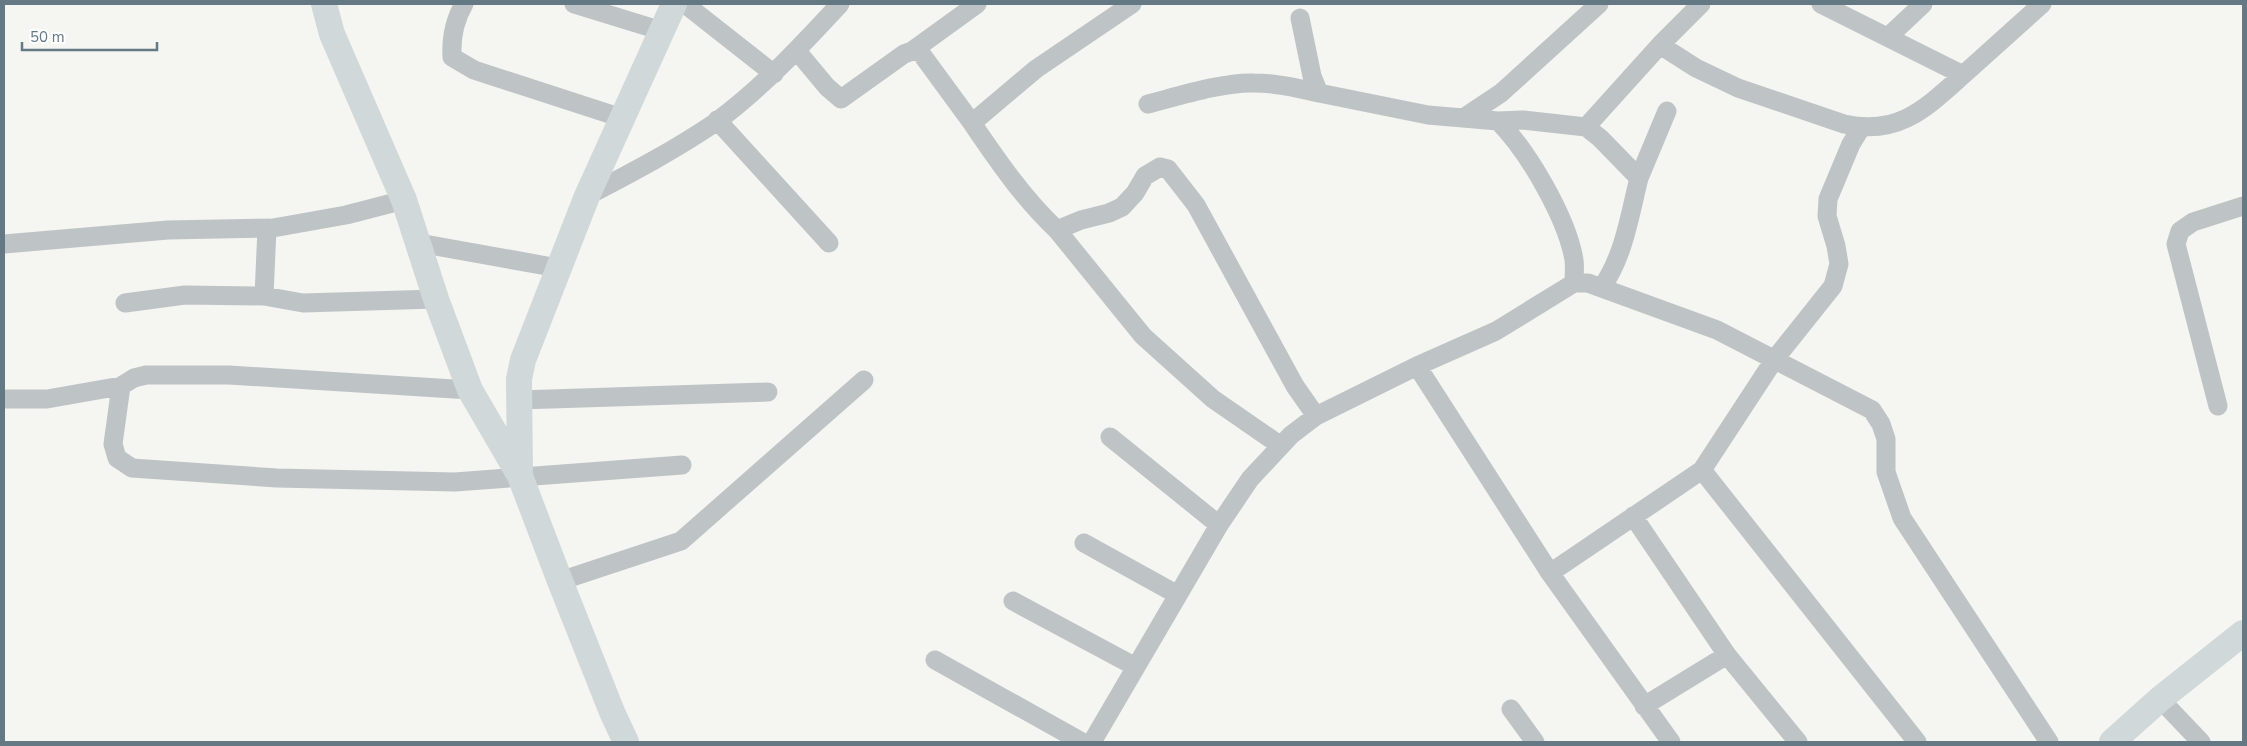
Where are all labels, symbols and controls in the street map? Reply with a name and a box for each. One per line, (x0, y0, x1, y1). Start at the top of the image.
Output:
scale bar (22, 20, 158, 52)
text: 50 m (30, 27, 65, 47)

